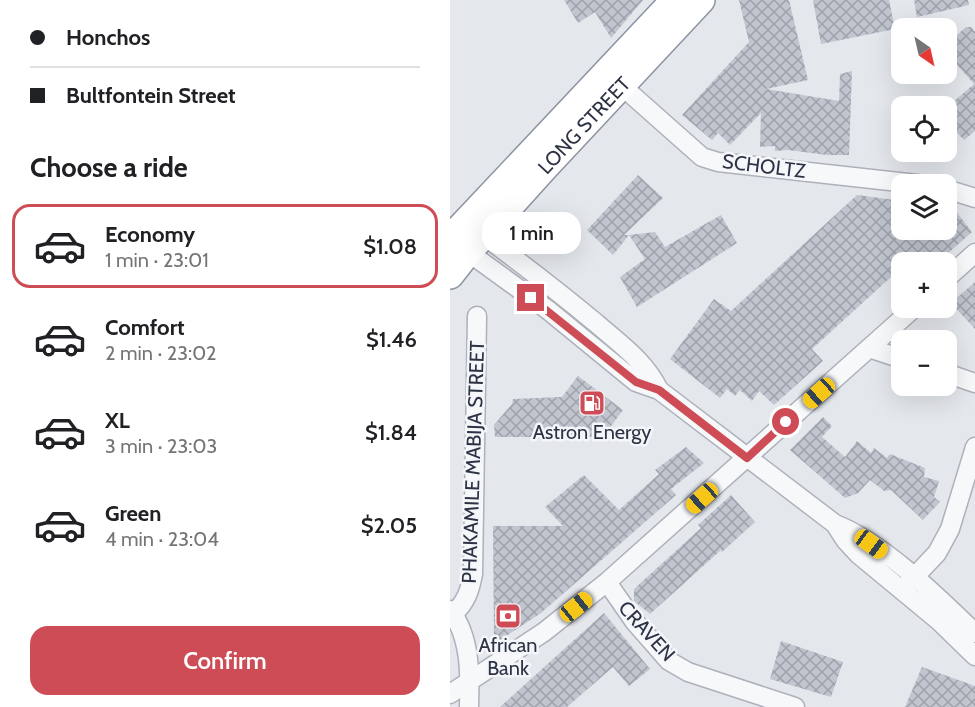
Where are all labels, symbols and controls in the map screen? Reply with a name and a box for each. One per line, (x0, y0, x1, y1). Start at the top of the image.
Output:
north arrow (891, 18, 957, 84)
map controls (891, 18, 957, 396)
text: Honchos (66, 24, 150, 51)
street label: LONG STREET (533, 71, 635, 179)
text: Bultfontein Street (66, 82, 236, 109)
button: locate (891, 96, 957, 162)
street label: SCHOLTZ (721, 149, 807, 183)
text: Choose a ride (30, 151, 188, 184)
button: layers (891, 174, 957, 240)
callout: 1 min (482, 211, 580, 253)
icon: car (33, 219, 87, 273)
text: Economy (105, 221, 195, 248)
text: 1 min (509, 221, 554, 245)
text: $1.08 (363, 233, 417, 260)
text: 1 min · 23:01 (105, 248, 209, 272)
button: + (891, 252, 957, 318)
route end (517, 284, 544, 311)
icon: car (33, 312, 87, 366)
text: Comfort (105, 314, 184, 341)
text: $1.46 (366, 326, 417, 353)
button: − (891, 330, 957, 396)
street label: PHAKAMILE MABIJA STREET (457, 340, 489, 584)
text: 2 min · 23:02 (105, 341, 217, 365)
car (800, 374, 838, 412)
fuel station icon: Astron Energy (577, 388, 607, 418)
icon: car (33, 405, 87, 459)
text: XL (105, 407, 130, 434)
route start (772, 408, 799, 435)
text: $1.84 (365, 419, 417, 446)
place label: Astron Energy (533, 420, 651, 444)
text: 3 min · 23:03 (105, 434, 217, 458)
car (683, 479, 721, 517)
icon: car (33, 498, 87, 552)
text: Green (105, 500, 161, 527)
text: $2.05 (361, 512, 417, 539)
car (851, 526, 891, 562)
text: 4 min · 23:04 (105, 527, 219, 551)
car (556, 589, 596, 625)
street label: CRAVEN (614, 596, 680, 666)
bank icon: African Bank (493, 601, 523, 631)
button: Confirm (30, 626, 420, 695)
place label: African Bank (478, 633, 538, 680)

